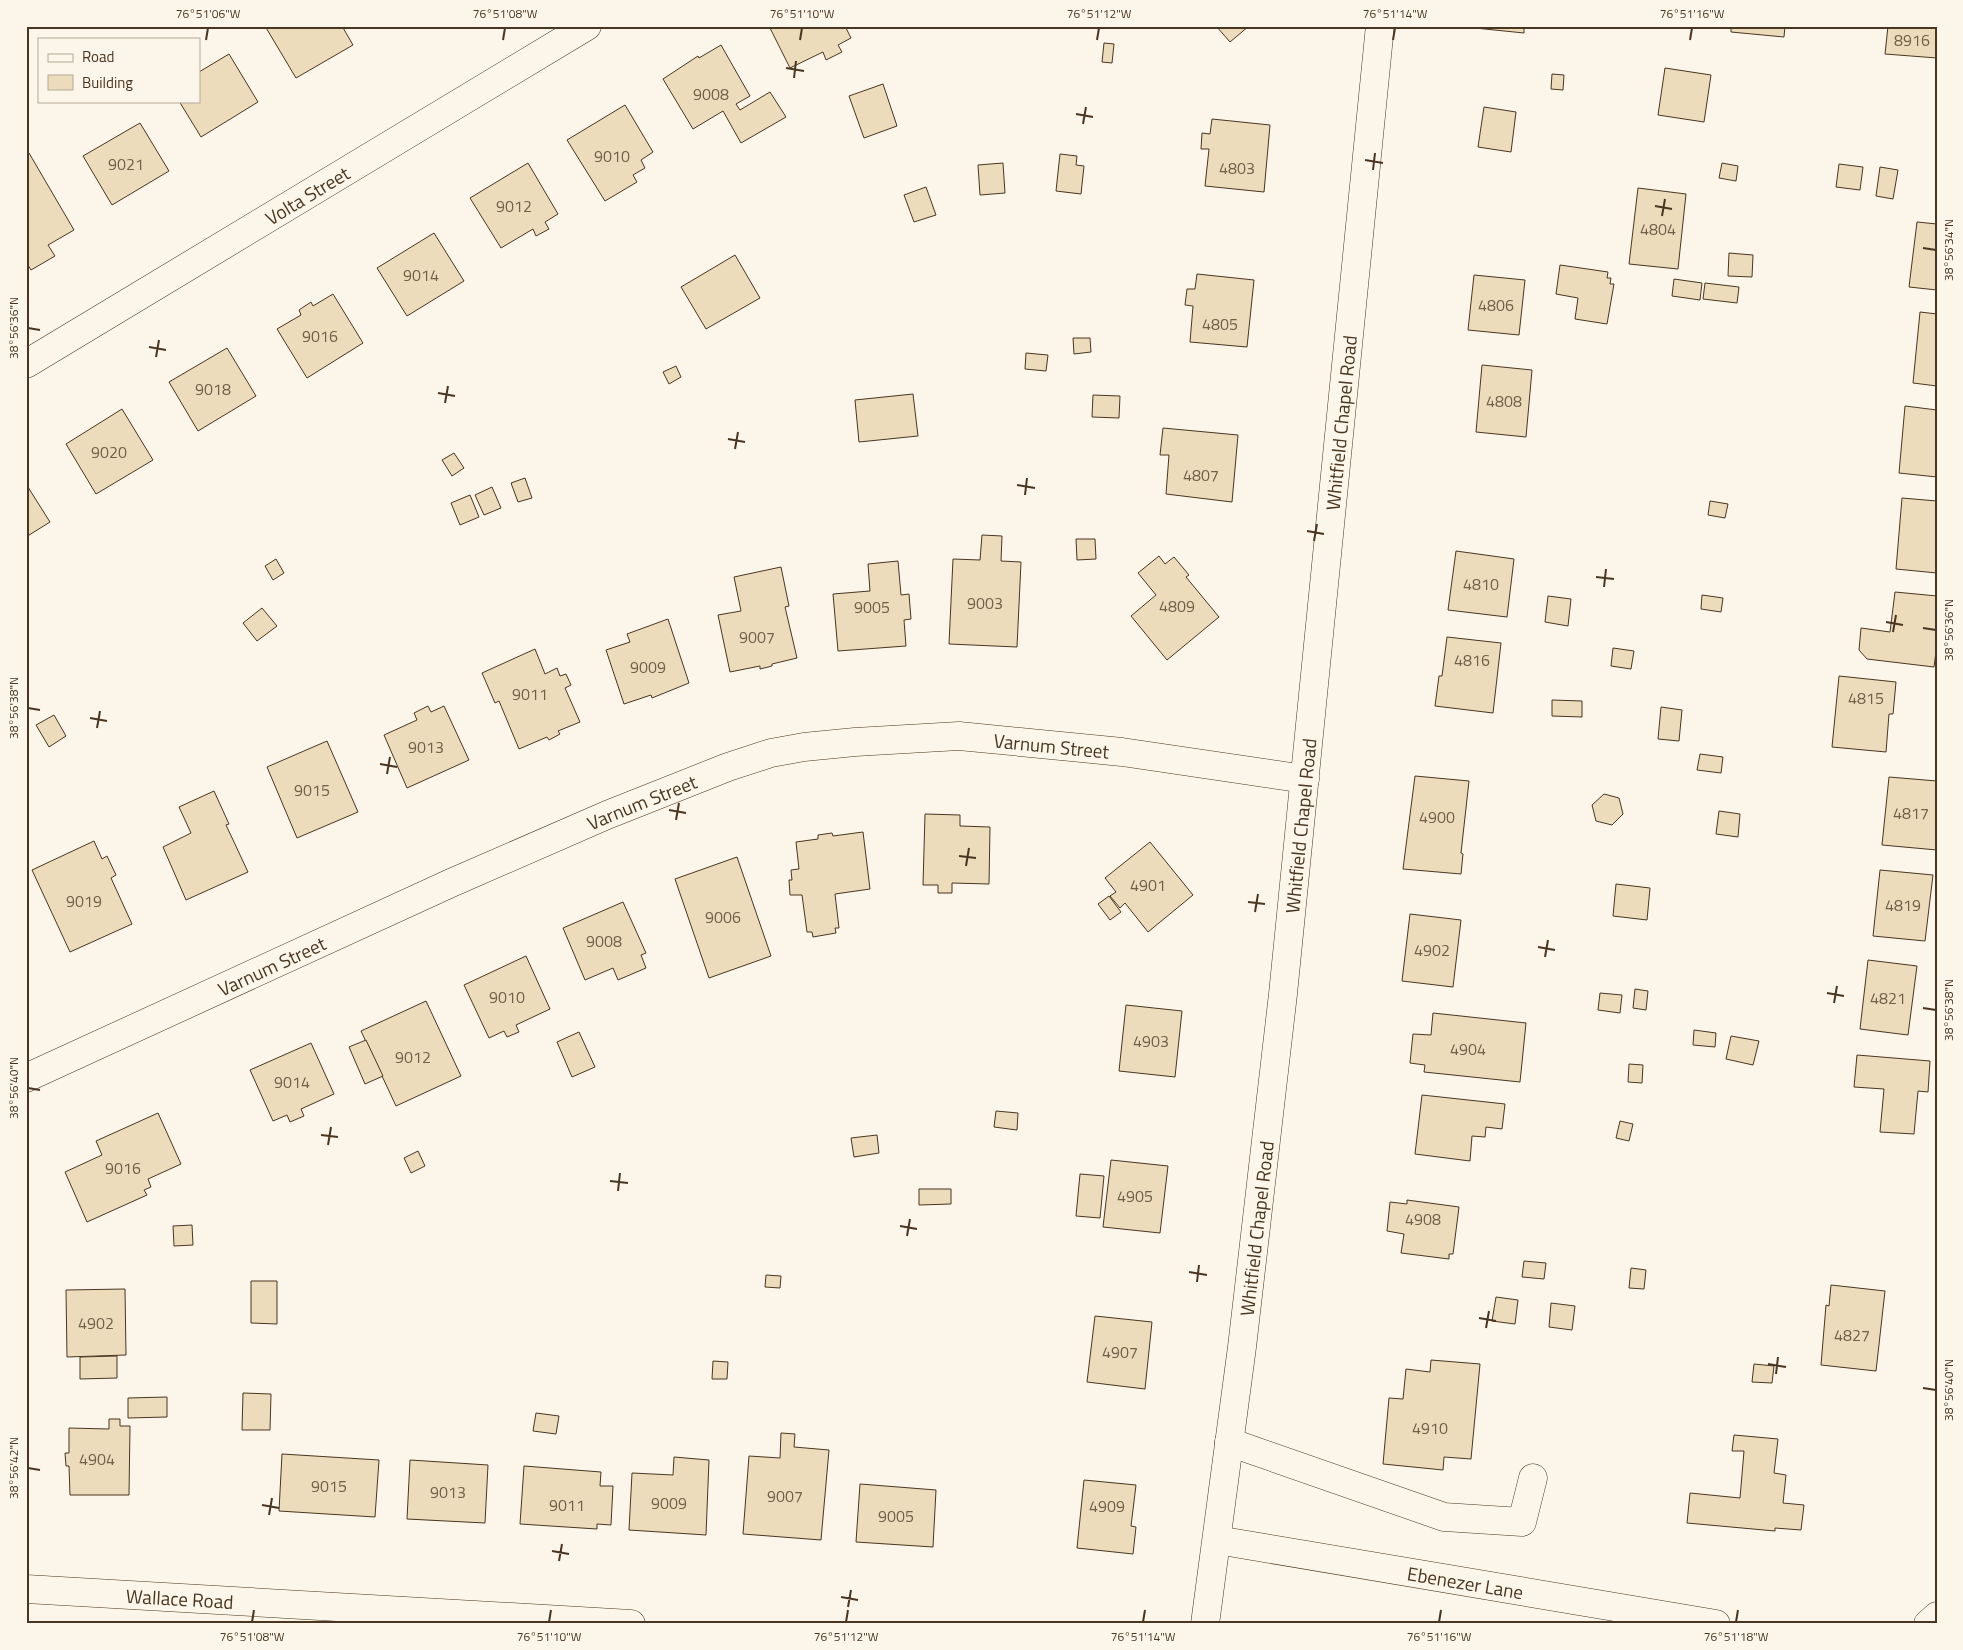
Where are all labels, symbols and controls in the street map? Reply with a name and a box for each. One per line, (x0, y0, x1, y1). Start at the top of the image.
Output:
text: 76°51'06"W (176, 4, 241, 23)
text: 76°51'08"W (473, 4, 538, 23)
text: 76°51'10"W (770, 4, 835, 23)
text: 76°51'12"W (1067, 4, 1132, 23)
text: 76°51'14"W (1363, 4, 1428, 23)
text: 76°51'16"W (1660, 4, 1725, 23)
house number: 8916 (1894, 28, 1930, 52)
legend (38, 38, 200, 102)
text: Road (82, 45, 114, 68)
text: Building (82, 71, 133, 94)
house number: 9008 (693, 82, 729, 106)
house number: 9010 (594, 144, 630, 168)
house number: 9021 (108, 152, 144, 176)
house number: 4803 (1219, 156, 1255, 180)
street label: Volta Street (259, 158, 355, 231)
house number: 9012 (496, 194, 532, 218)
house number: 4804 (1640, 217, 1676, 241)
text: 38°56'34"N (1939, 219, 1958, 281)
house number: 9014 (403, 263, 439, 287)
house number: 4806 (1478, 293, 1514, 317)
text: 38°56'36"N (4, 297, 23, 359)
house number: 4805 (1202, 312, 1238, 336)
house number: 9016 (302, 324, 338, 348)
street label: Whitfield Chapel Road (1317, 334, 1363, 512)
house number: 9018 (195, 377, 231, 401)
house number: 4808 (1486, 389, 1522, 413)
house number: 9020 (91, 440, 127, 464)
house number: 4807 (1183, 463, 1219, 487)
house number: 4810 (1463, 572, 1499, 596)
house number: 9003 (967, 591, 1003, 615)
house number: 4809 (1159, 594, 1195, 618)
house number: 9005 (854, 595, 890, 619)
text: 38°56'36"N (1939, 599, 1958, 661)
house number: 9007 (739, 625, 775, 649)
house number: 4816 (1454, 648, 1490, 672)
house number: 9009 (630, 655, 666, 679)
text: 38°56'38"N (4, 677, 23, 739)
house number: 9011 (512, 682, 548, 706)
house number: 4815 (1848, 686, 1884, 710)
street label: Varnum Street (992, 725, 1111, 765)
house number: 9013 (408, 735, 444, 759)
street label: Whitfield Chapel Road (1277, 737, 1323, 915)
street label: Varnum Street (582, 766, 701, 837)
house number: 9015 (294, 778, 330, 802)
house number: 4817 (1893, 801, 1929, 825)
house number: 4900 (1419, 805, 1455, 829)
house number: 4901 (1130, 873, 1166, 897)
house number: 9019 (66, 889, 102, 913)
house number: 4819 (1885, 893, 1921, 917)
house number: 9006 (705, 905, 741, 929)
street label: Varnum Street (213, 928, 330, 1003)
house number: 9008 (586, 929, 622, 953)
house number: 4902 (1414, 938, 1450, 962)
text: 38°56'38"N (1939, 979, 1958, 1041)
house number: 9010 (489, 985, 525, 1009)
house number: 4821 (1870, 986, 1906, 1010)
house number: 4903 (1133, 1029, 1169, 1053)
house number: 4904 (1450, 1037, 1486, 1061)
house number: 9012 (395, 1045, 431, 1069)
text: 38°56'40"N (4, 1057, 23, 1119)
house number: 9014 (274, 1070, 310, 1094)
street label: Whitfield Chapel Road (1231, 1139, 1280, 1317)
house number: 9016 (105, 1156, 141, 1180)
house number: 4905 (1117, 1184, 1153, 1208)
house number: 4908 (1405, 1207, 1441, 1231)
house number: 4902 (78, 1311, 114, 1335)
house number: 4827 (1834, 1323, 1870, 1347)
house number: 4907 (1102, 1340, 1138, 1364)
text: 38°56'40"N (1939, 1359, 1958, 1421)
house number: 4910 (1412, 1416, 1448, 1440)
text: 38°56'42"N (4, 1437, 23, 1499)
house number: 4904 (79, 1447, 115, 1471)
house number: 9015 (311, 1474, 347, 1498)
house number: 9013 (430, 1480, 466, 1504)
house number: 9007 (767, 1484, 803, 1508)
house number: 9009 (651, 1491, 687, 1515)
house number: 9011 (549, 1493, 585, 1517)
house number: 4909 (1089, 1494, 1125, 1518)
house number: 9005 (878, 1504, 914, 1528)
street label: Ebenezer Lane (1405, 1558, 1526, 1606)
street label: Wallace Road (125, 1580, 234, 1615)
text: 76°51'08"W (220, 1627, 285, 1646)
text: 76°51'10"W (517, 1627, 582, 1646)
text: 76°51'12"W (814, 1627, 879, 1646)
text: 76°51'14"W (1111, 1627, 1176, 1646)
text: 76°51'16"W (1407, 1627, 1472, 1646)
text: 76°51'18"W (1704, 1627, 1769, 1646)

